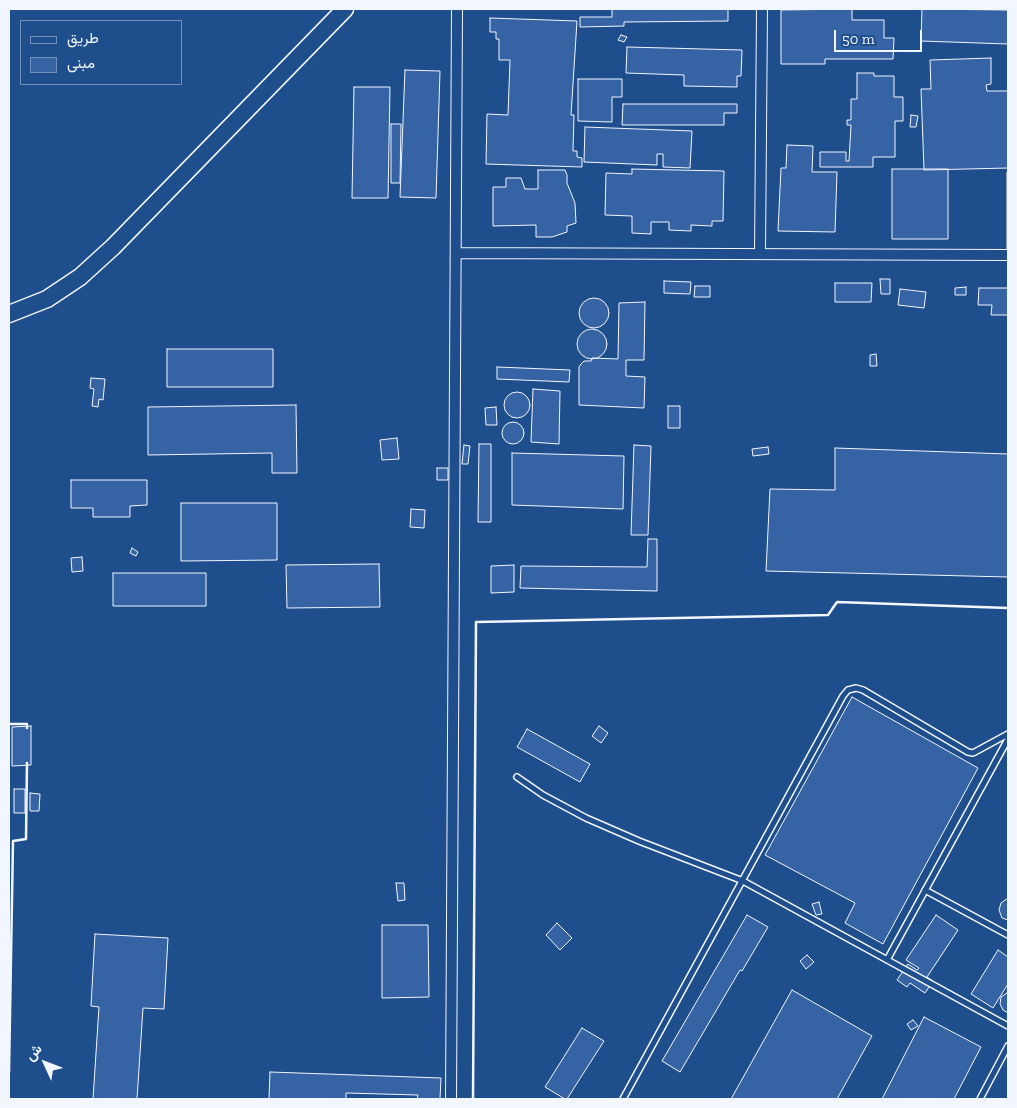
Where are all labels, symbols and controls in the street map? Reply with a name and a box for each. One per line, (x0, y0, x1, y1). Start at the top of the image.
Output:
legend (20, 20, 182, 85)
scale bar (837, 20, 924, 52)
text: طريق (67, 29, 99, 47)
text: 50 m (842, 30, 875, 48)
text: مبنى (67, 54, 95, 72)
north arrow (20, 1038, 70, 1088)
text: ش (22, 1040, 46, 1064)

